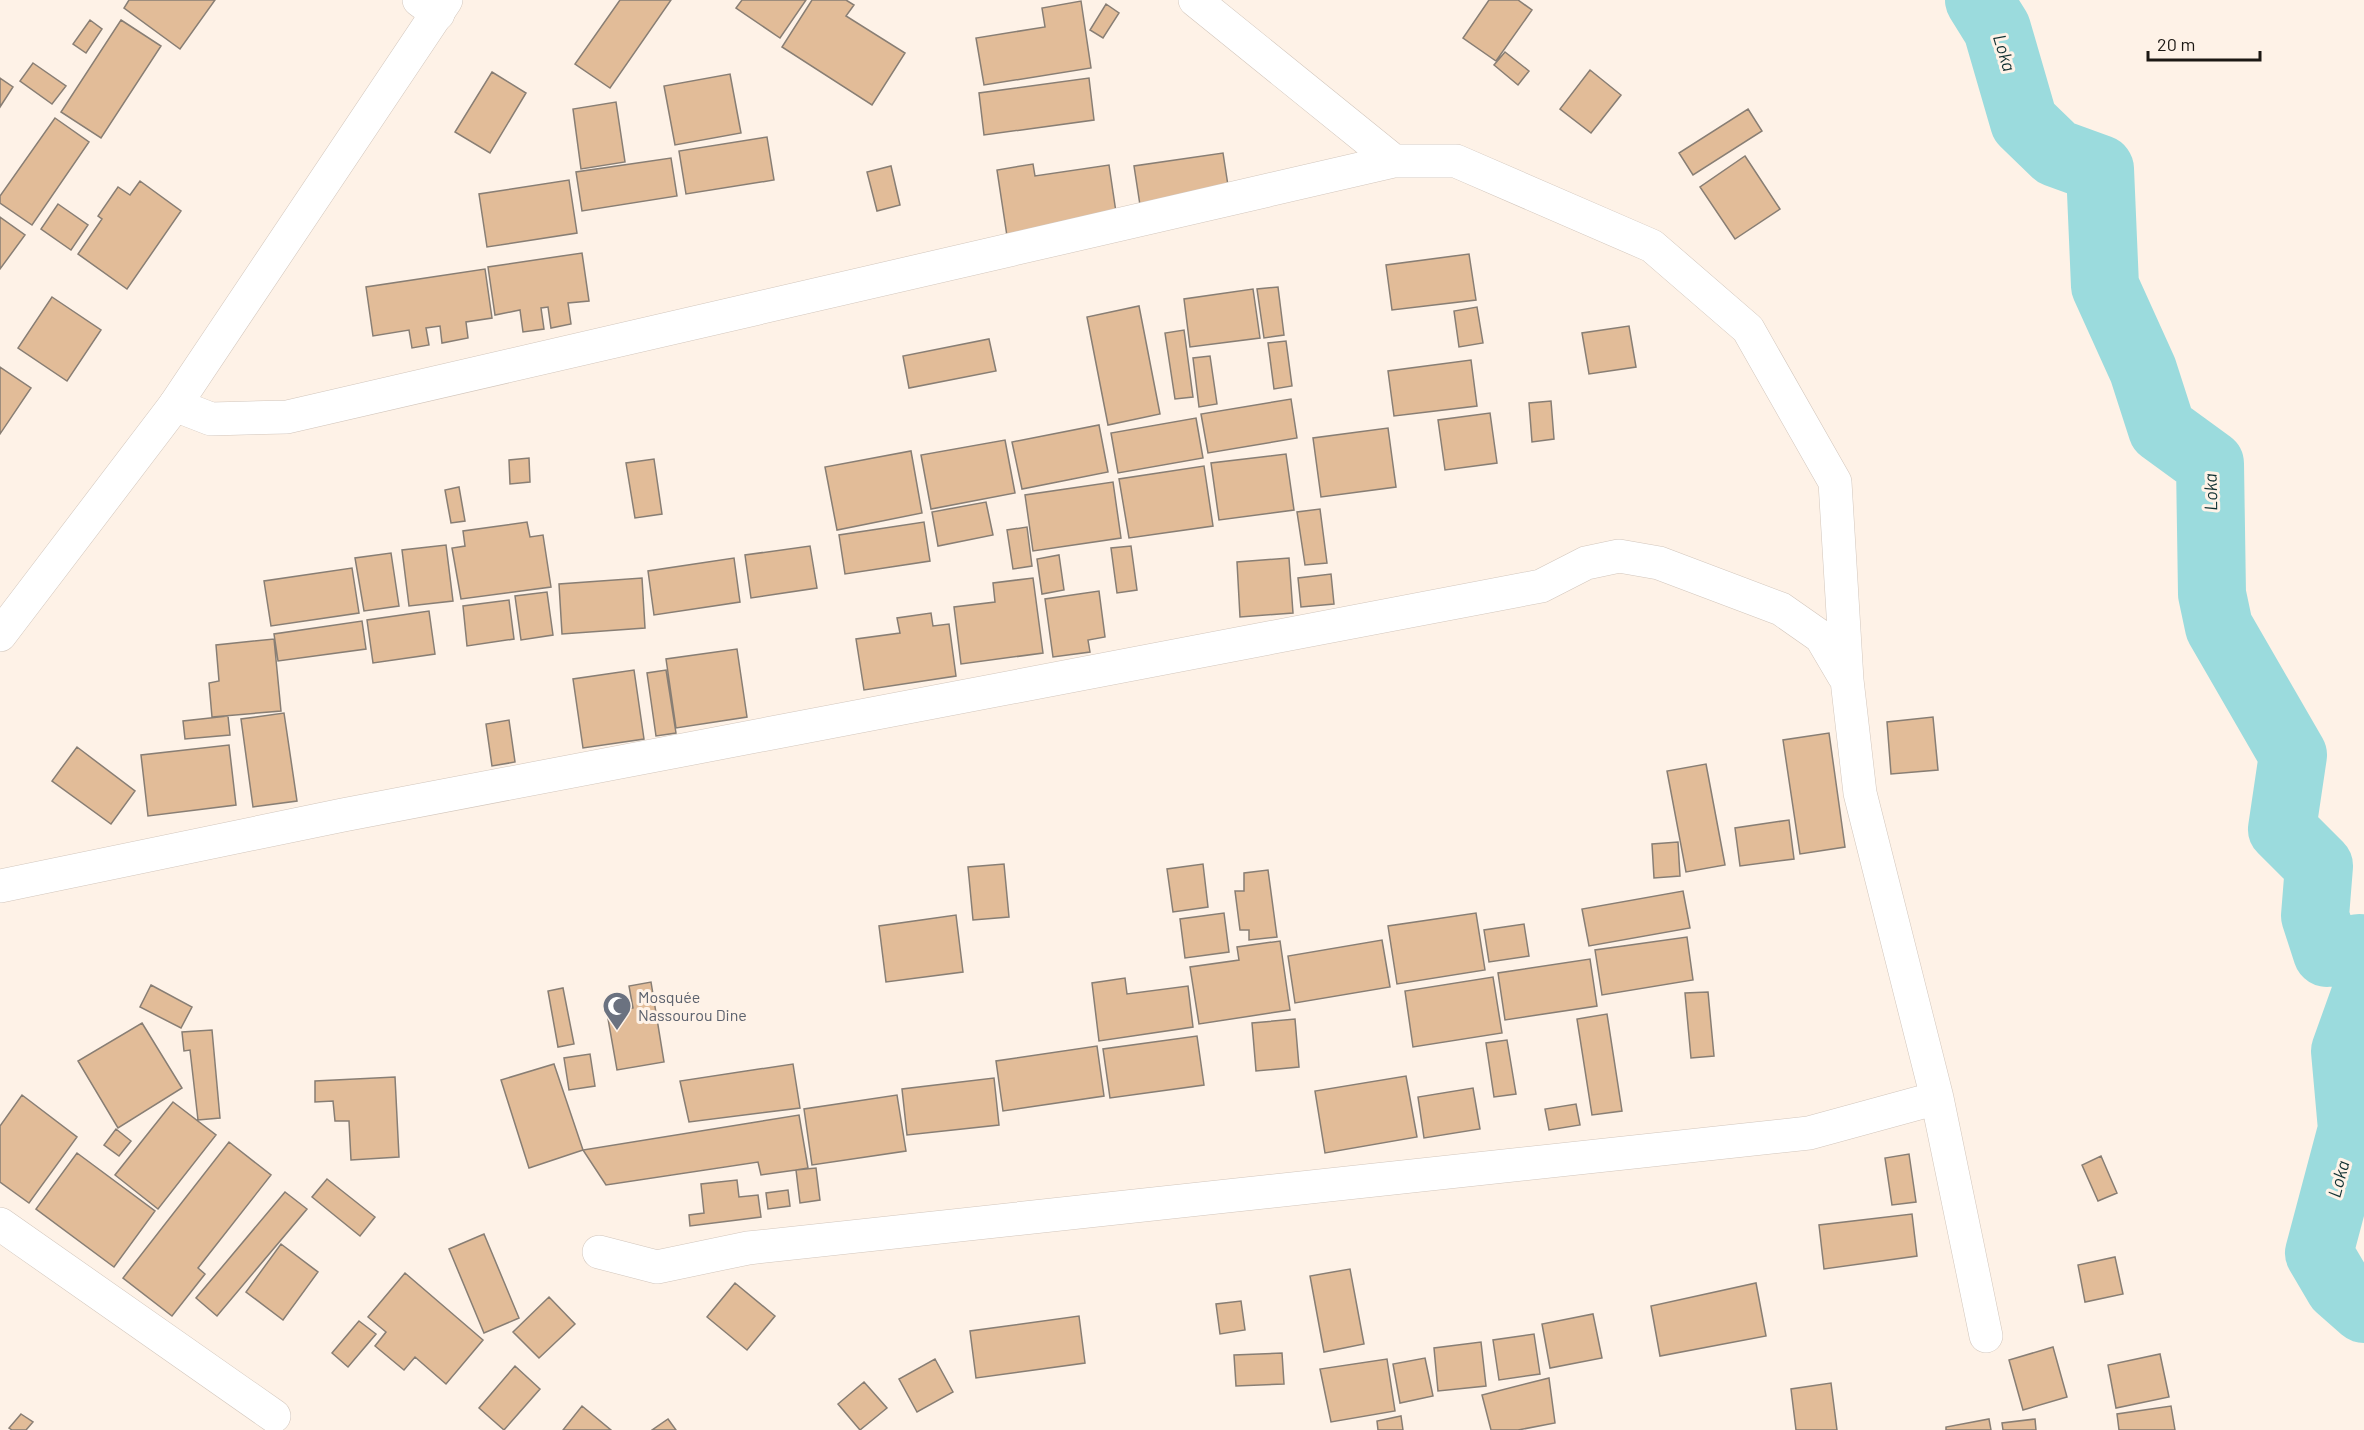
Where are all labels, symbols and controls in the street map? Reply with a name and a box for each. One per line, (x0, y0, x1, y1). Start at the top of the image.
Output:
scale bar (2148, 24, 2260, 62)
water label: Loka (1989, 32, 2021, 74)
text: 20 m (2157, 33, 2195, 55)
water label: Loka (2199, 473, 2221, 511)
place label: Mosquée Nassourou Dine (638, 987, 747, 1024)
mosque icon: Mosquée Nassourou Dine (601, 990, 633, 1032)
water label: Loka (2323, 1158, 2354, 1200)

